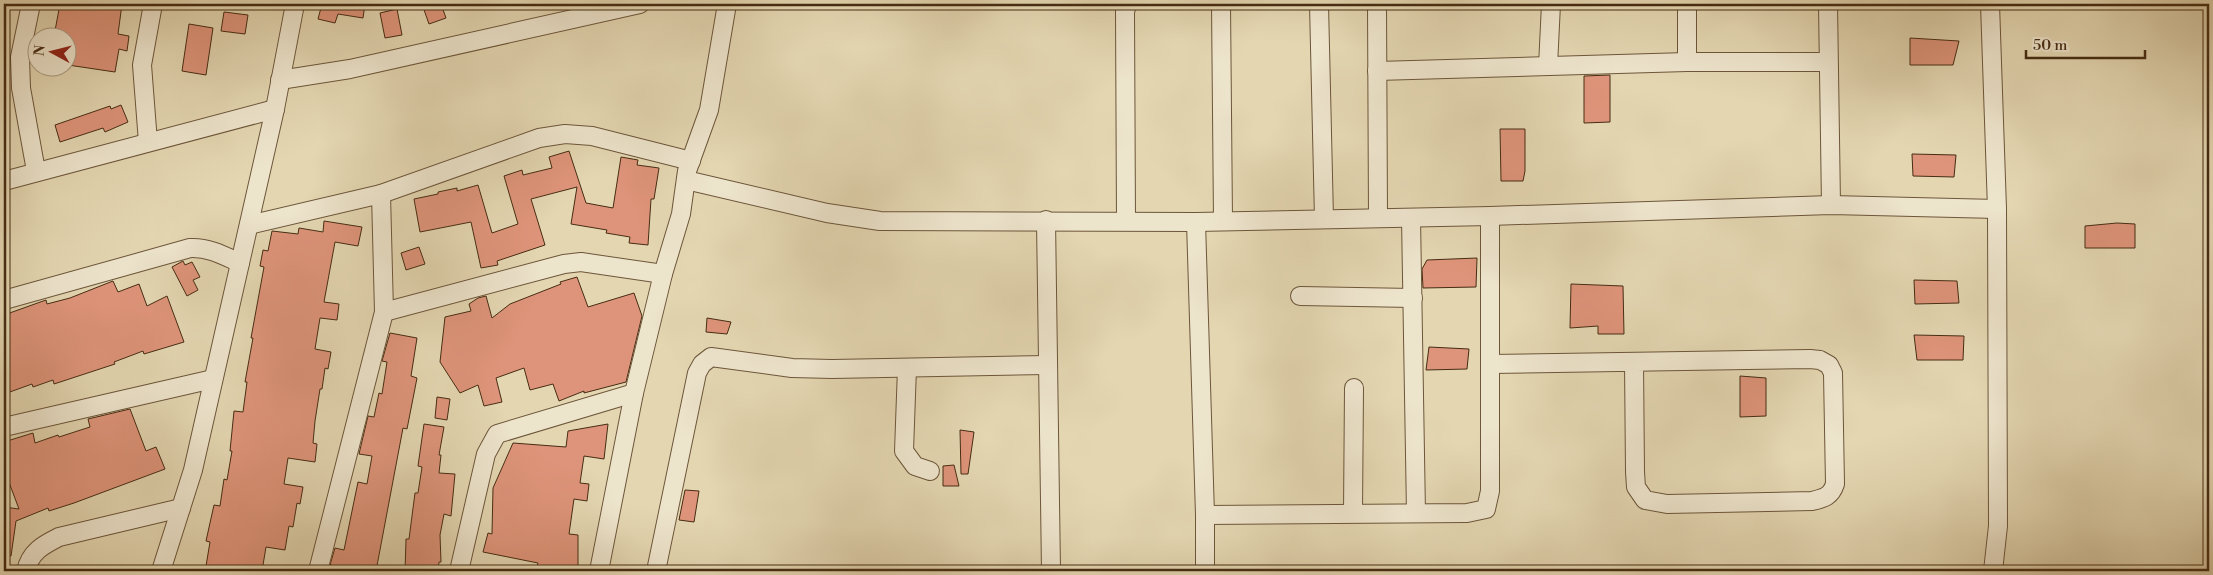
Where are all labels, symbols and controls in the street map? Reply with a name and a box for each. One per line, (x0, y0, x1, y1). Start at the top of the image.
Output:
north arrow (28, 28, 78, 78)
scale bar (2026, 28, 2144, 60)
text: 50 m (2033, 36, 2067, 55)
text: N (30, 44, 50, 57)

